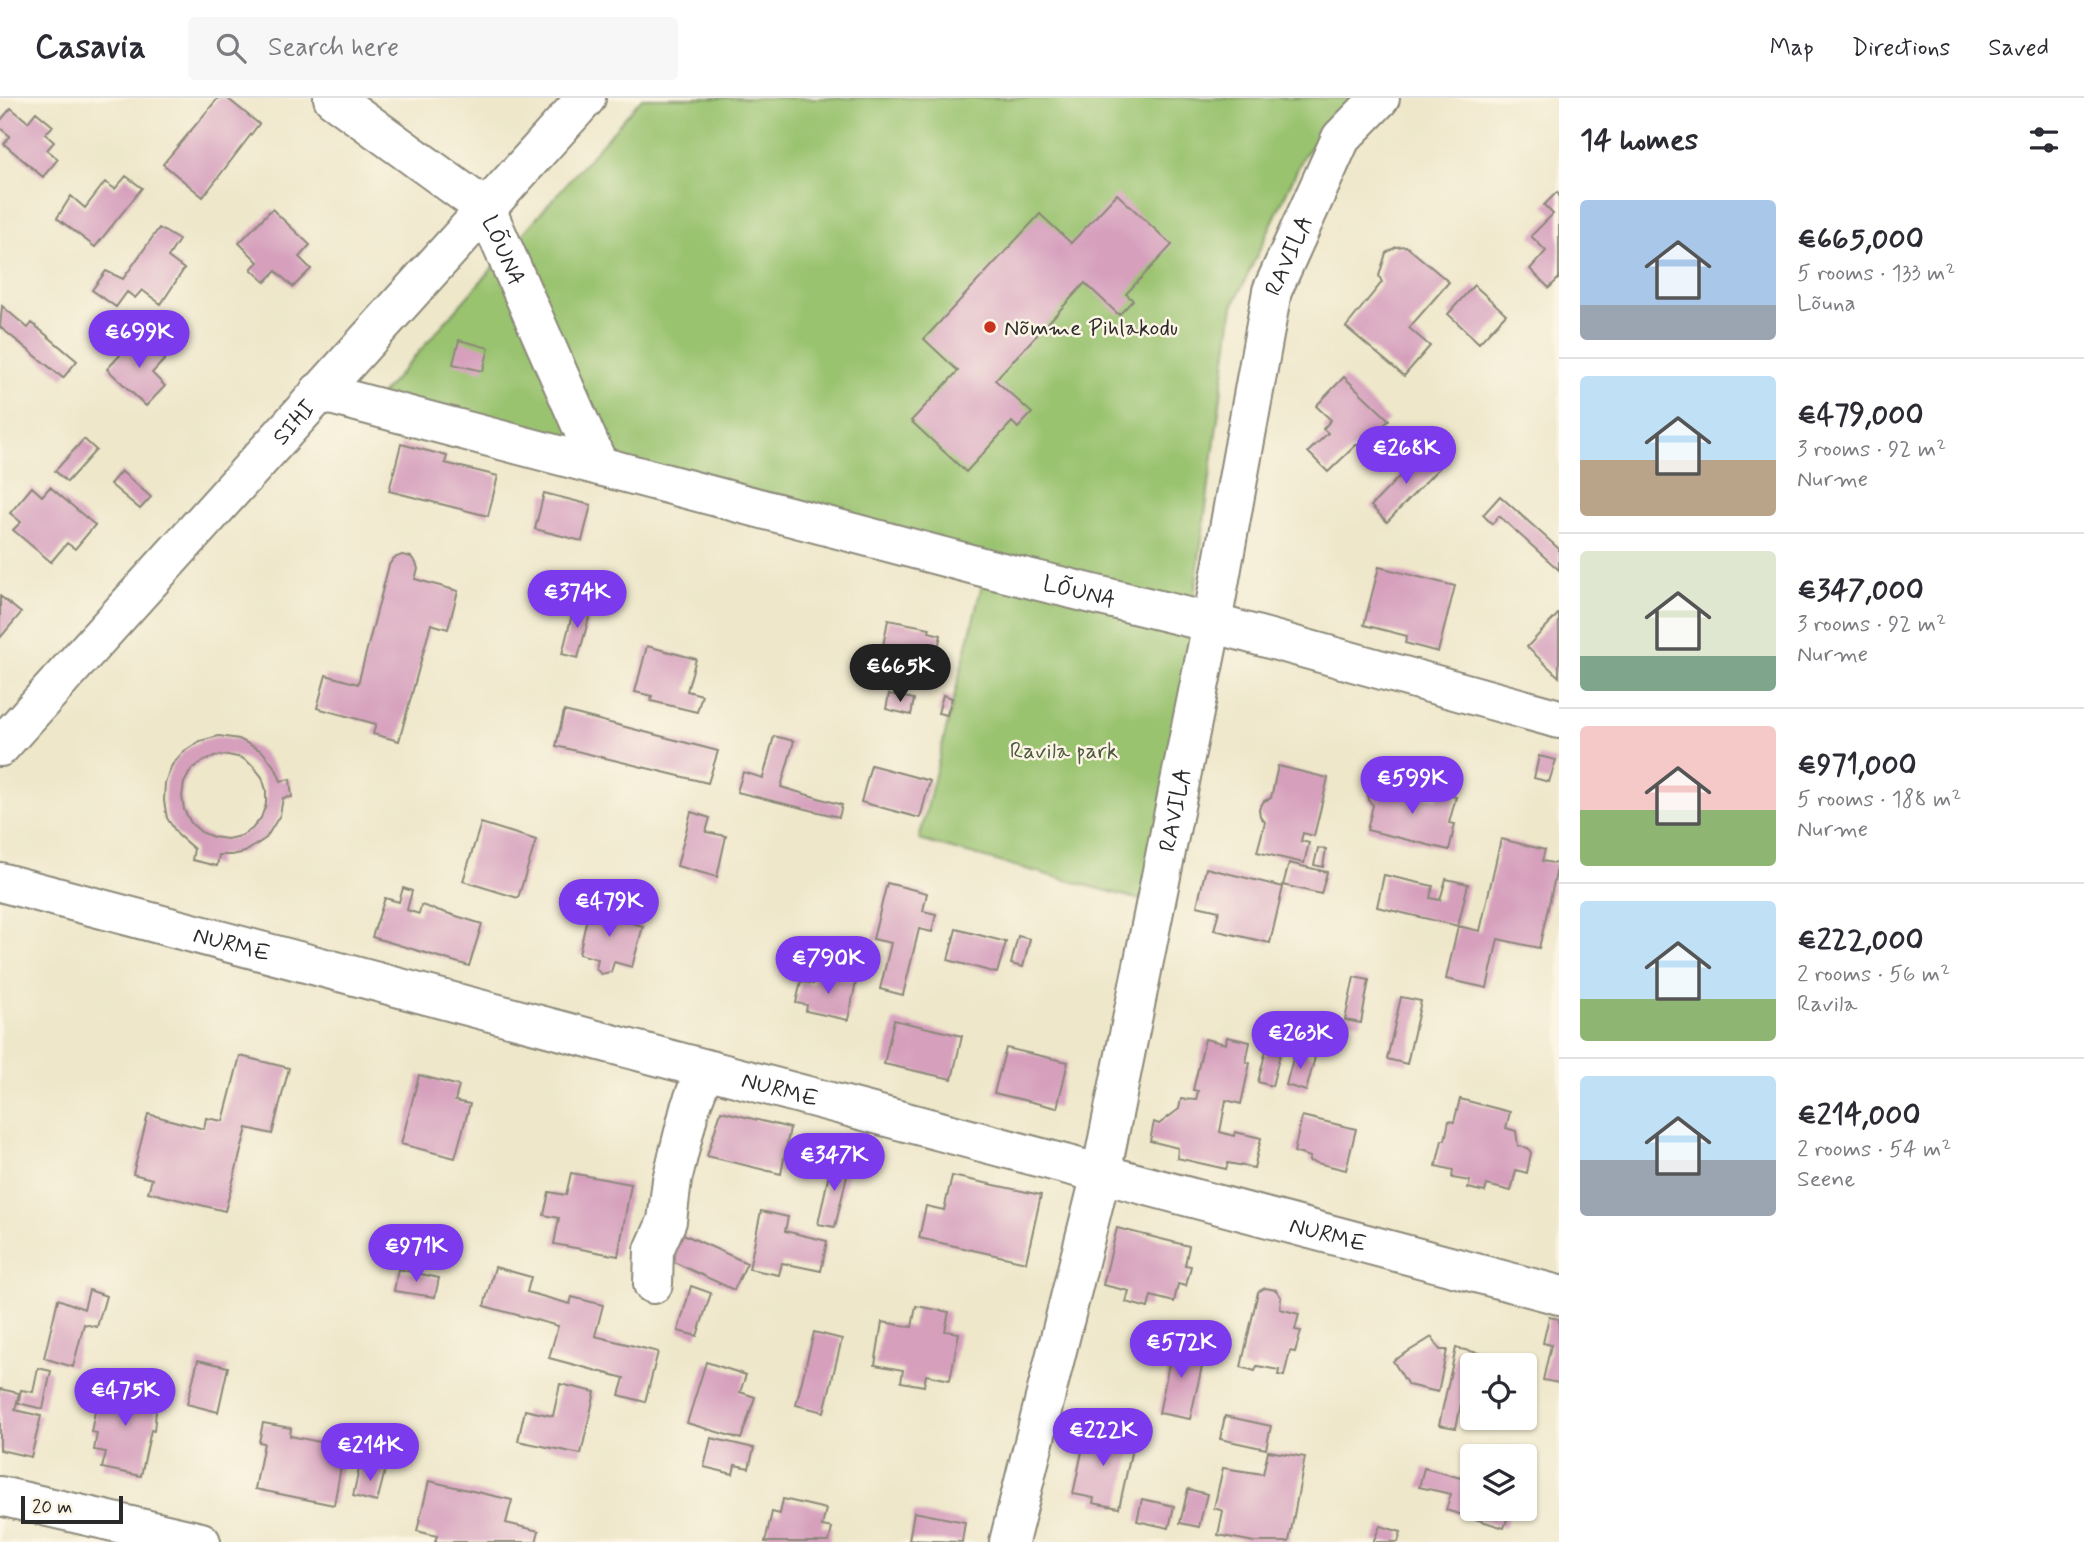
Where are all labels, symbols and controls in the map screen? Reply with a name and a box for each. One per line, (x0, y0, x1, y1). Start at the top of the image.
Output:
search box (188, 17, 678, 80)
text: Casavia (35, 26, 146, 70)
icon: search (212, 29, 250, 67)
text: Search here (268, 31, 399, 65)
text: Map (1770, 33, 1814, 64)
text: Directions (1852, 33, 1950, 64)
text: Saved (1988, 33, 2049, 64)
text: 14 homes (1580, 121, 1698, 160)
icon: filters (2025, 121, 2063, 159)
street label: LÕUNA (474, 211, 531, 291)
street label: RAVILA (1259, 211, 1321, 301)
text: €665,000 (1797, 220, 1924, 259)
icon: home (1636, 228, 1720, 312)
text: 5 rooms · 133 m² (1797, 259, 1956, 289)
text: Lõuna (1797, 289, 1856, 319)
pin: €699K (90, 310, 188, 370)
place label: Nõmme Pihlakodu (1004, 314, 1178, 344)
text: €699K (105, 318, 173, 348)
marker: Nõmme Pihlakodu (982, 319, 998, 335)
street label: SIHI (267, 394, 323, 452)
text: €479,000 (1797, 396, 1923, 435)
icon: home (1636, 404, 1720, 488)
pin: €268K (1357, 426, 1455, 486)
text: €268K (1372, 434, 1440, 464)
text: 3 rooms · 92 m² (1797, 435, 1946, 465)
text: Nurme (1797, 465, 1868, 495)
street label: LÕUNA (1040, 569, 1118, 616)
pin: €374K (528, 570, 626, 630)
text: €347,000 (1797, 571, 1924, 610)
text: €374K (544, 578, 610, 608)
icon: home (1636, 579, 1720, 663)
text: 3 rooms · 92 m² (1797, 610, 1946, 640)
text: Nurme (1797, 640, 1868, 670)
pin: €665K (851, 644, 949, 704)
text: €665K (866, 652, 934, 682)
park label: Ravila park (1010, 737, 1118, 767)
text: €971,000 (1797, 746, 1917, 785)
icon: home (1636, 754, 1720, 838)
pin: €599K (1363, 756, 1461, 816)
text: €599K (1377, 764, 1447, 794)
street label: RAVILA (1153, 766, 1199, 854)
text: 5 rooms · 188 m² (1797, 785, 1961, 815)
text: Nurme (1797, 815, 1868, 845)
pin: €479K (560, 880, 658, 939)
text: €479K (575, 887, 643, 917)
street label: NURME (190, 921, 273, 970)
text: €222,000 (1797, 921, 1924, 960)
icon: home (1636, 929, 1720, 1013)
pin: €790K (779, 936, 877, 996)
text: €790K (792, 944, 864, 974)
text: 2 rooms · 56 m² (1797, 960, 1950, 990)
text: Ravila (1797, 990, 1857, 1020)
pin: €263K (1251, 1012, 1349, 1071)
text: €263K (1268, 1019, 1332, 1049)
street label: NURME (738, 1066, 821, 1115)
text: €214,000 (1797, 1096, 1920, 1135)
icon: home (1636, 1104, 1720, 1188)
pin: €347K (785, 1134, 883, 1193)
text: 2 rooms · 54 m² (1797, 1135, 1951, 1165)
text: €347K (800, 1141, 868, 1171)
text: Seene (1797, 1165, 1855, 1195)
street label: NURME (1286, 1211, 1369, 1260)
pin: €971K (367, 1224, 465, 1284)
text: €971K (384, 1232, 448, 1262)
pin: €572K (1132, 1320, 1230, 1380)
text: €572K (1146, 1328, 1216, 1358)
map controls (1460, 1353, 1537, 1521)
button: locate (1460, 1353, 1537, 1430)
pin: €475K (76, 1368, 174, 1428)
text: €475K (90, 1376, 160, 1406)
pin: €222K (1054, 1408, 1152, 1468)
text: €222K (1069, 1416, 1137, 1446)
pin: €214K (321, 1424, 419, 1483)
text: €214K (337, 1431, 403, 1461)
button: layers (1460, 1444, 1537, 1521)
scale bar (21, 1493, 122, 1525)
text: 20 m (32, 1495, 72, 1520)

